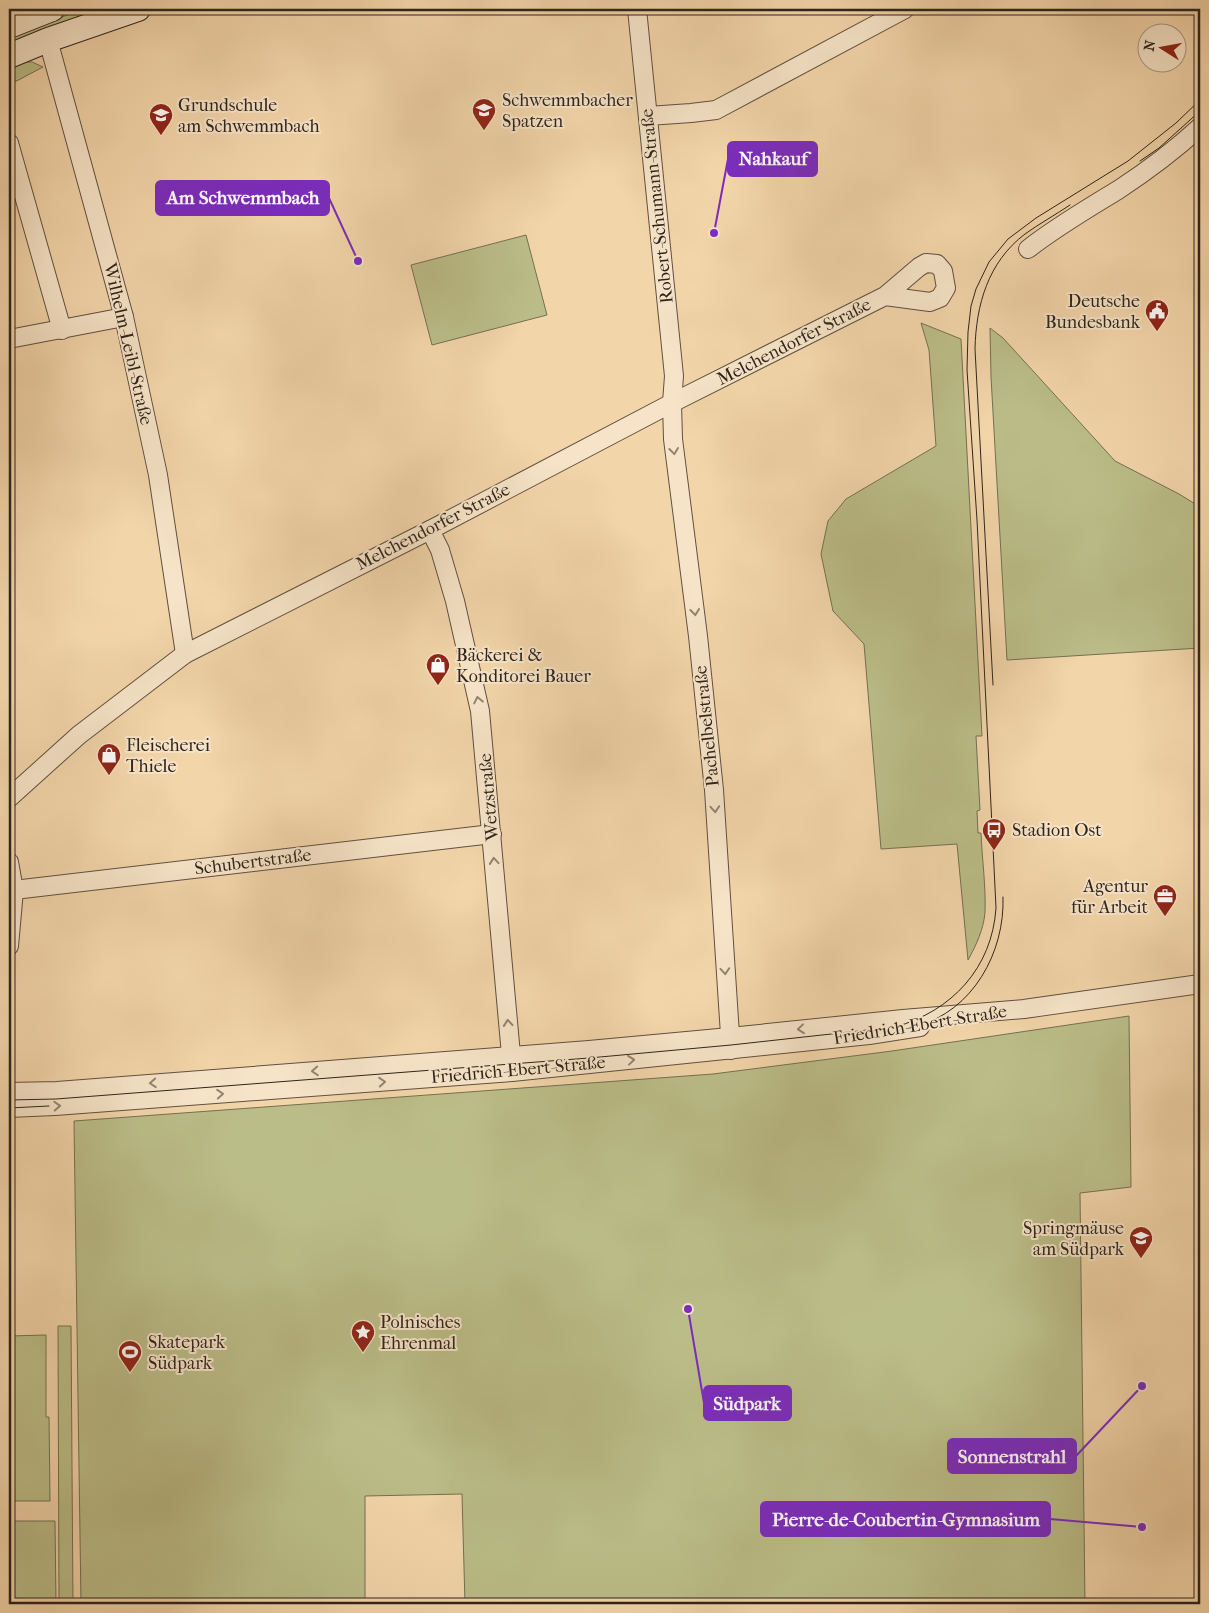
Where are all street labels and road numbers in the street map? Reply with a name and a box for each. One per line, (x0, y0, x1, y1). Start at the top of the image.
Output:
street label: Robert-Schumann-Straße (636, 108, 678, 304)
street label: Wilhelm-Leibl-Straße (99, 260, 157, 427)
street label: Melchendorfer Straße (713, 294, 875, 390)
street label: Melchendorfer Straße (352, 479, 514, 575)
street label: Pachelbelstraße (690, 664, 724, 788)
street label: Wetzstraße (475, 752, 503, 843)
street label: Schubertstraße (193, 844, 313, 880)
street label: Friedrich-Ebert-Straße (832, 1001, 1008, 1049)
street label: Friedrich-Ebert-Straße (430, 1052, 606, 1088)

